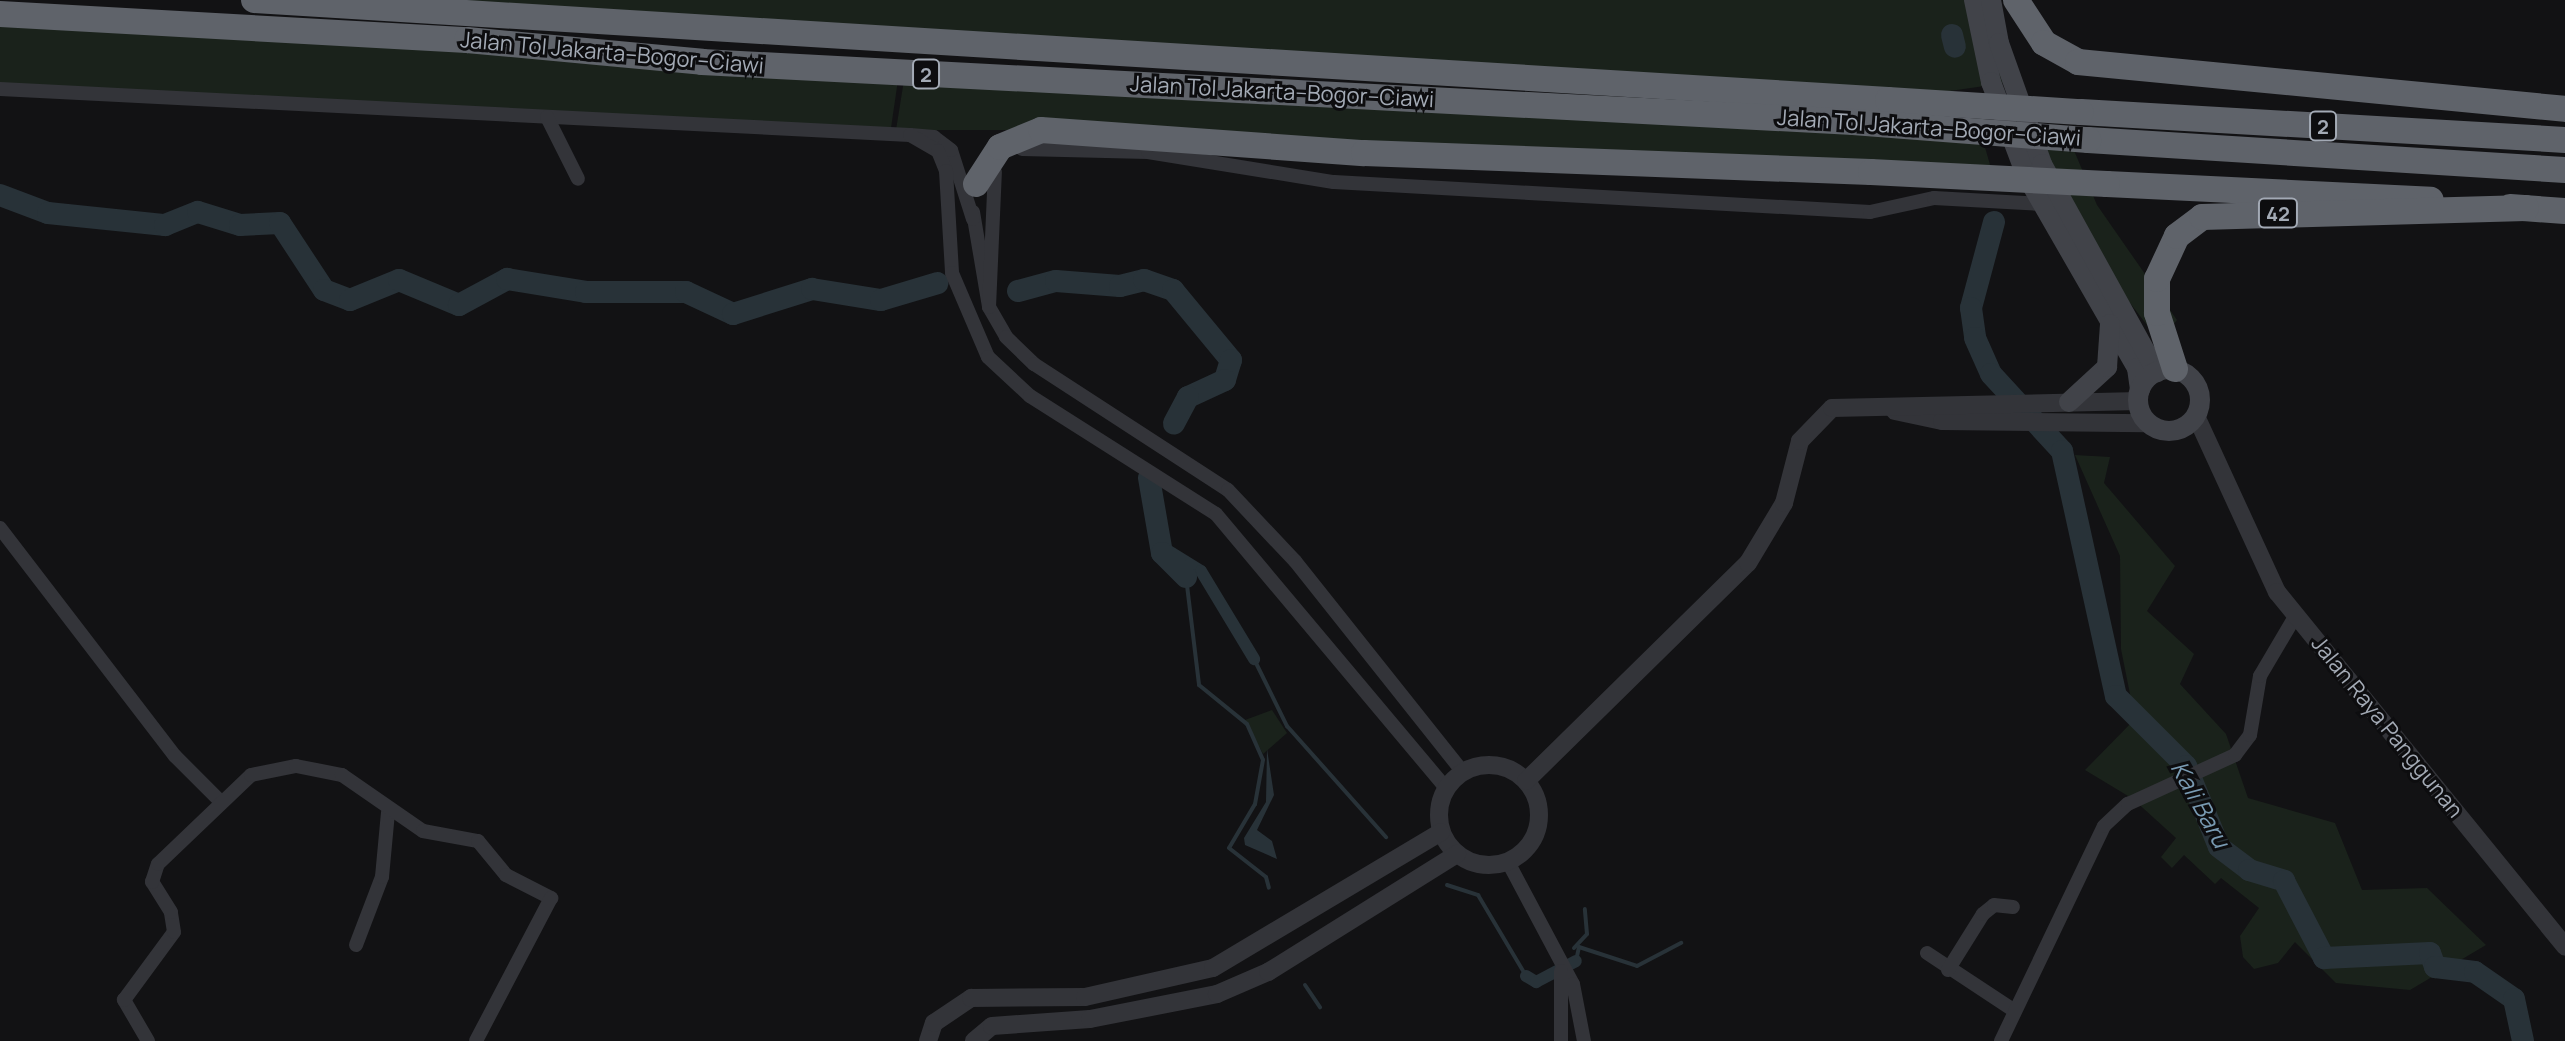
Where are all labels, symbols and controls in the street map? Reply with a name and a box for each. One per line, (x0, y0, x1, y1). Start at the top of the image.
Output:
street label: Jalan Tol Jakarta–Bogor–Ciawi (459, 27, 765, 79)
road number: 2 (912, 58, 940, 90)
street label: Jalan Tol Jakarta–Bogor–Ciawi (1129, 71, 1435, 113)
street label: Jalan Tol Jakarta–Bogor–Ciawi (1776, 104, 2082, 152)
road number: 2 (2309, 110, 2337, 142)
road number: 42 (2256, 197, 2300, 229)
street label: Jalan Raya Panggunan (2306, 631, 2468, 823)
water label: Kali Baru (2165, 756, 2237, 852)

